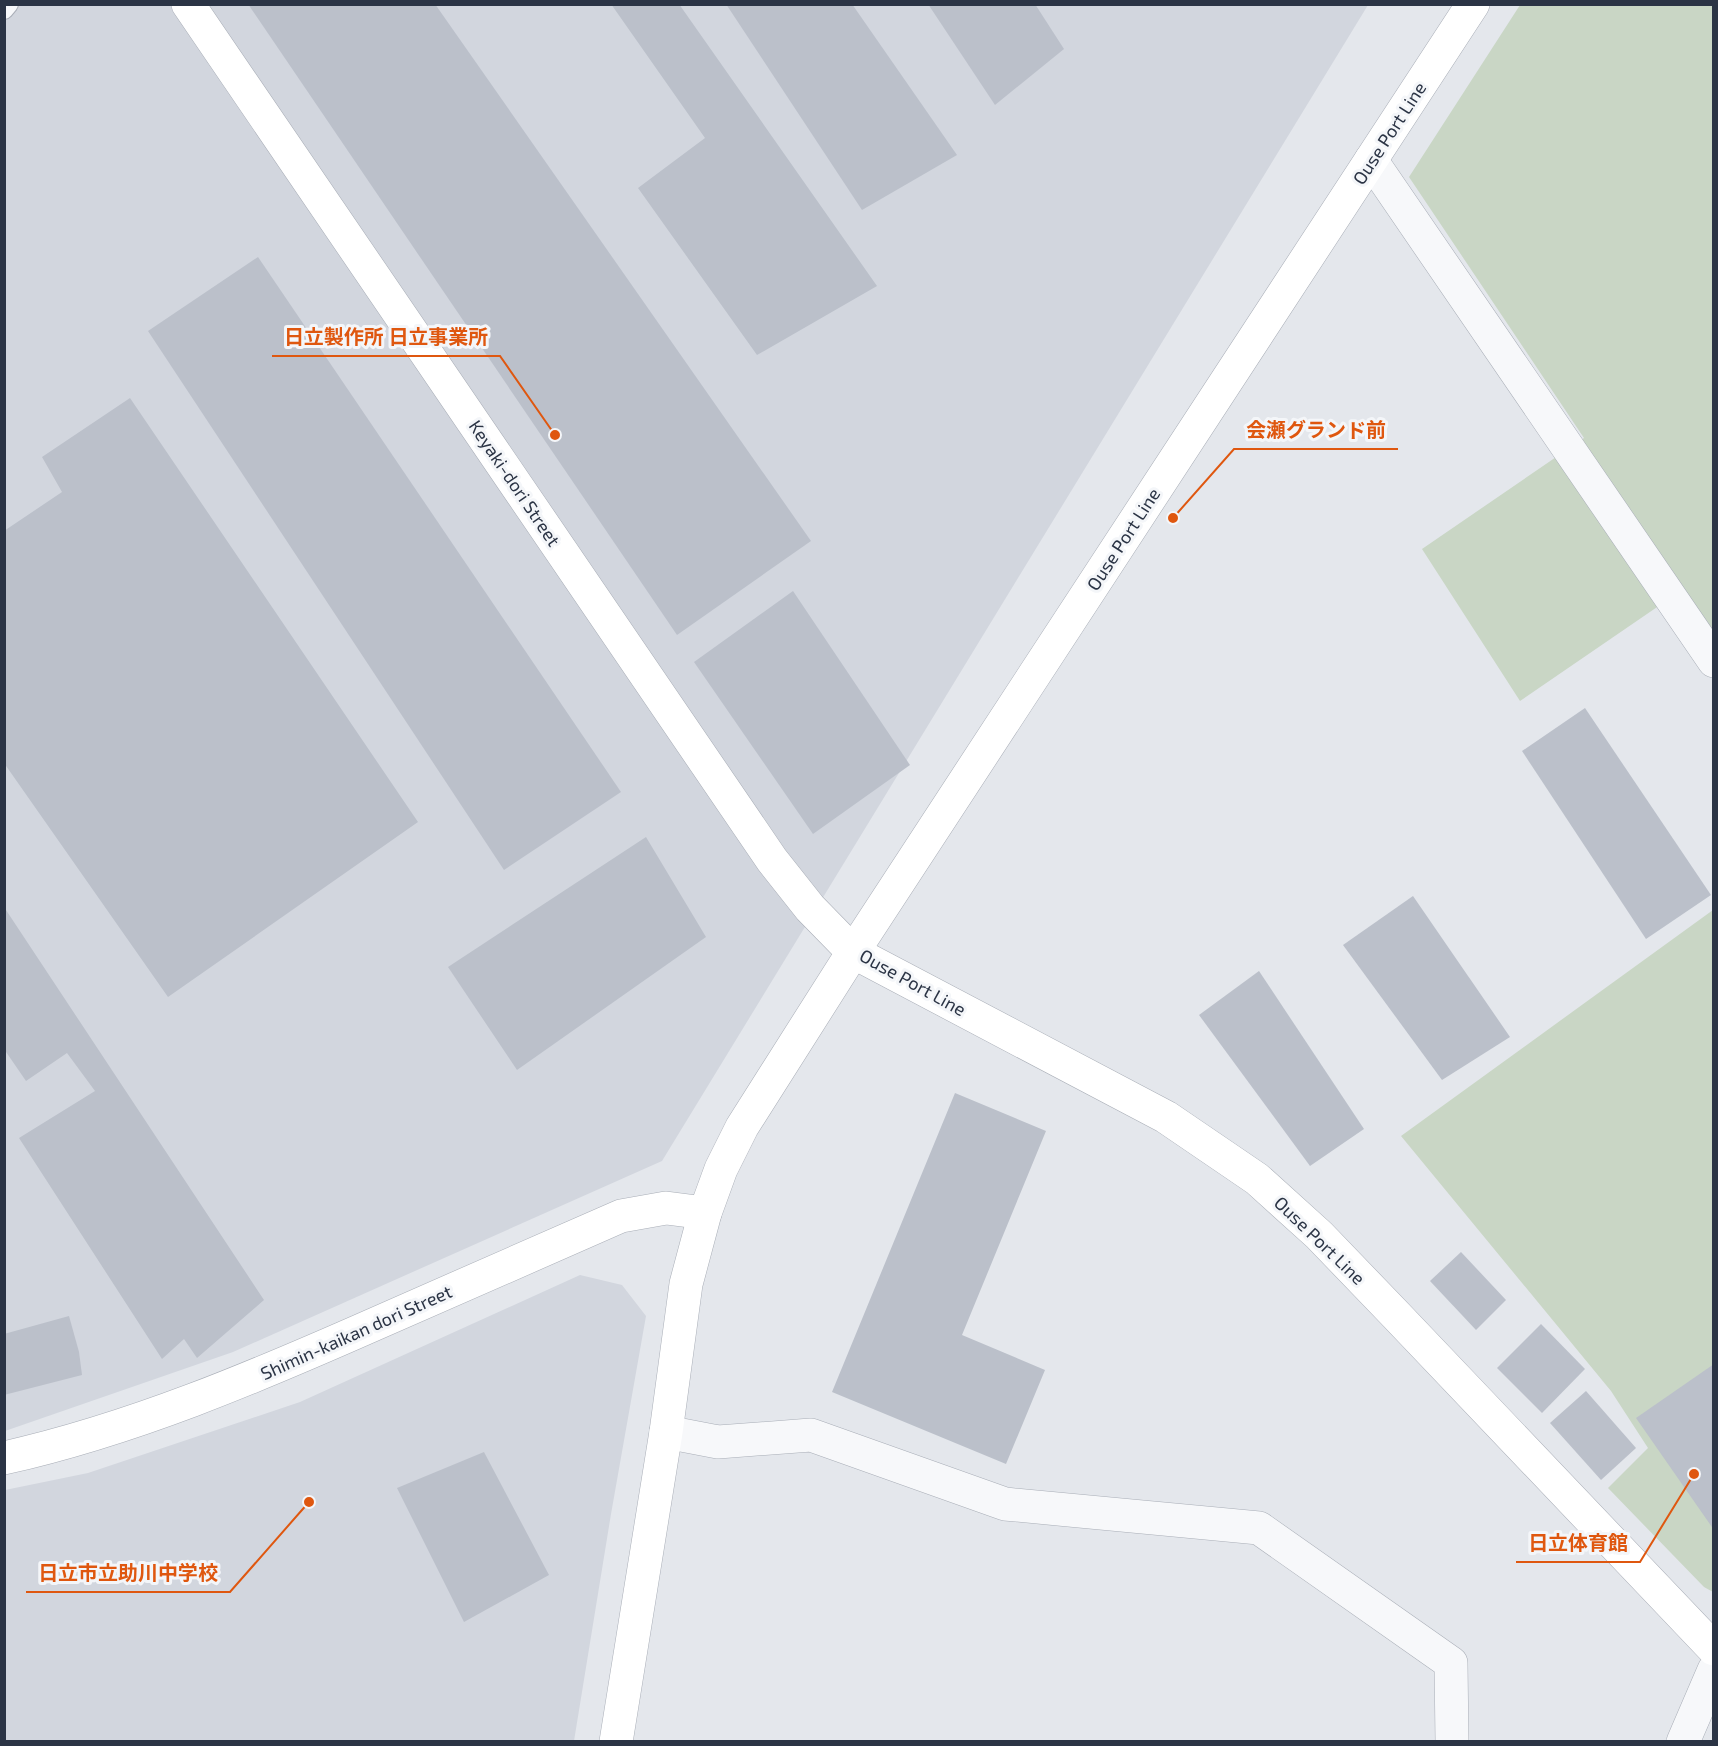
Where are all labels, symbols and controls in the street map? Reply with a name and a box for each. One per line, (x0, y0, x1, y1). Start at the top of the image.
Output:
street label: Ouse Port Line (1348, 78, 1430, 188)
callout: 日立製作所 日立事業所 (272, 318, 500, 356)
text: 日立製作所 日立事業所 (284, 324, 488, 348)
callout: 会瀬グランド前 (1234, 411, 1398, 449)
street label: Keyaki-dori Street (465, 416, 565, 550)
text: 会瀬グランド前 (1246, 417, 1386, 441)
street label: Ouse Port Line (1082, 484, 1164, 594)
street label: Ouse Port Line (856, 944, 970, 1020)
street label: Ouse Port Line (1270, 1191, 1370, 1289)
street label: Shimin-kaikan dori Street (257, 1280, 455, 1384)
callout: 日立体育館 (1516, 1524, 1640, 1562)
text: 日立体育館 (1528, 1530, 1628, 1554)
callout: 日立市立助川中学校 (26, 1554, 230, 1592)
text: 日立市立助川中学校 (38, 1560, 218, 1584)

